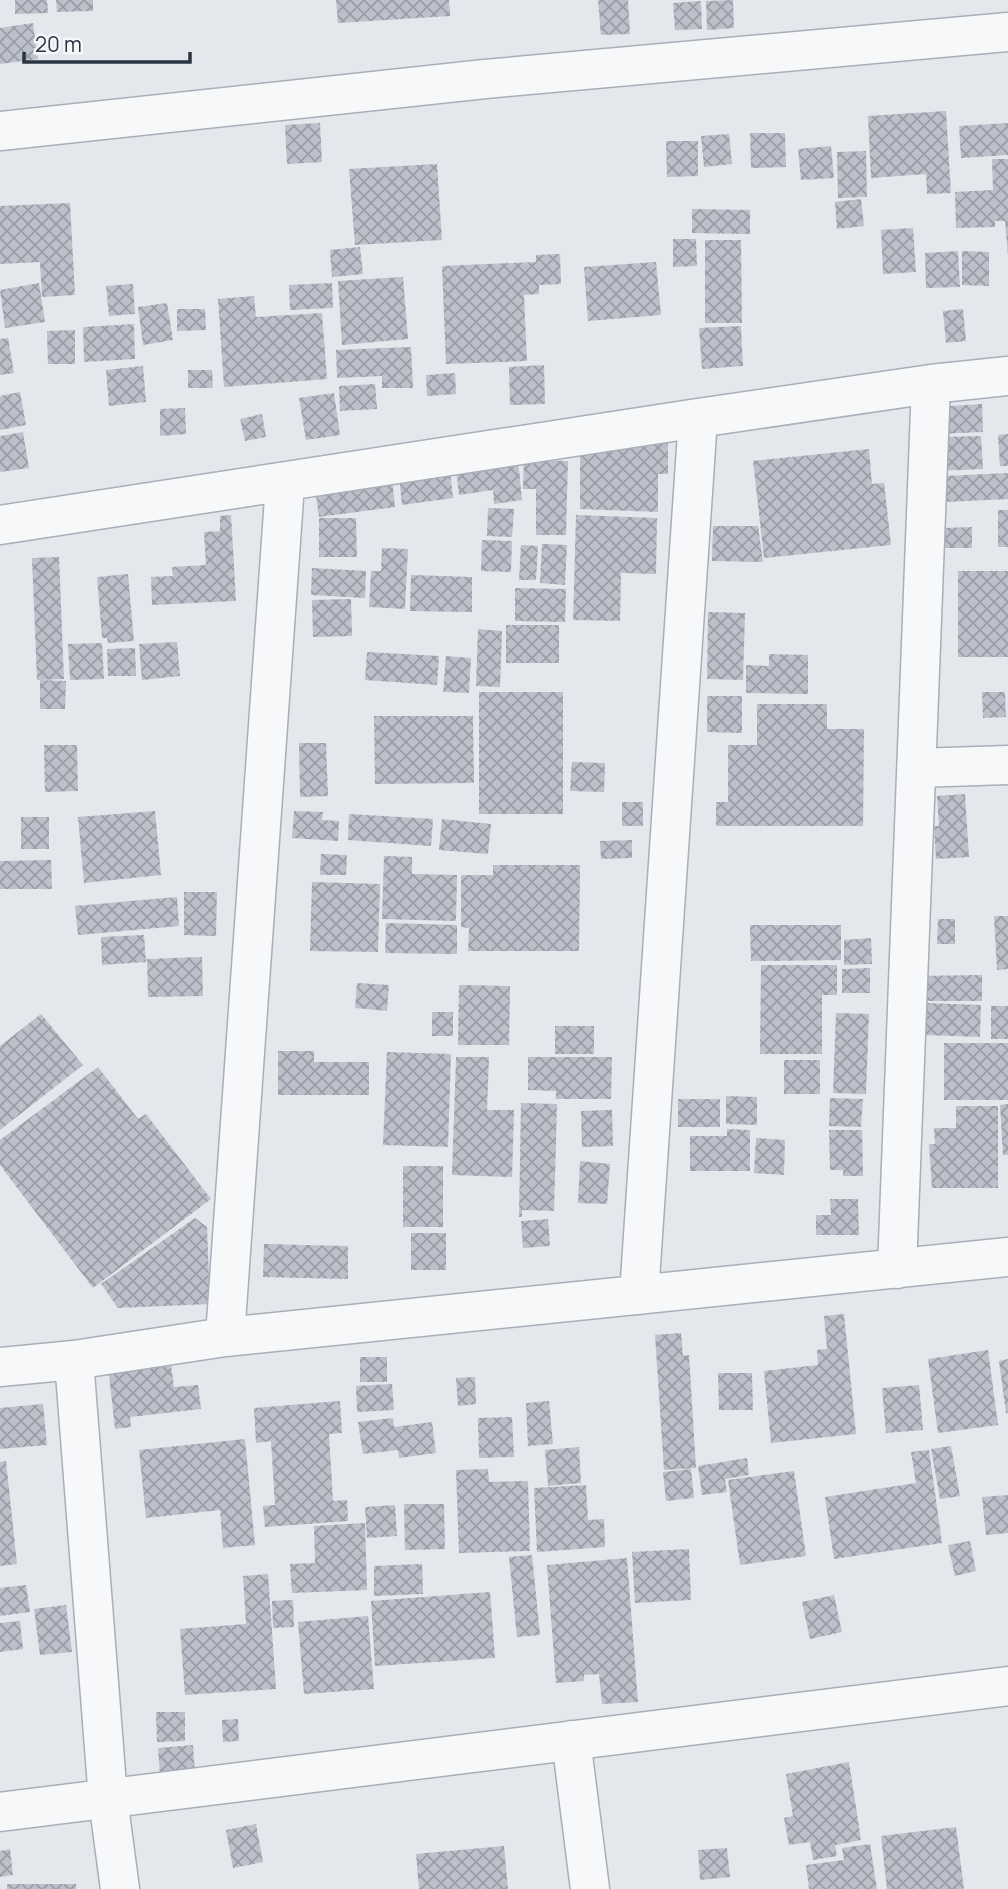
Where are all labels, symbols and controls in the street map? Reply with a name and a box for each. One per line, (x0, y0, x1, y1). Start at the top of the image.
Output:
scale bar (24, 21, 191, 65)
text: 20 m (35, 30, 82, 58)

